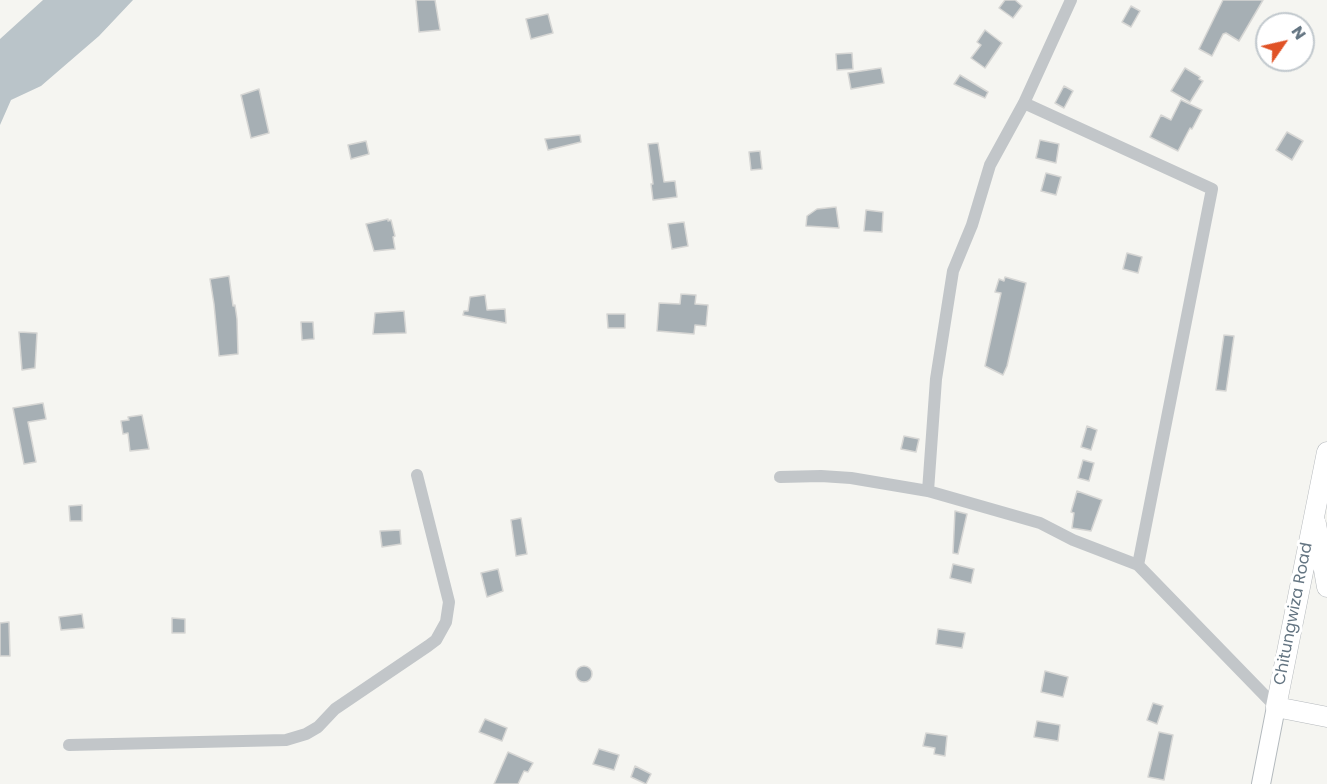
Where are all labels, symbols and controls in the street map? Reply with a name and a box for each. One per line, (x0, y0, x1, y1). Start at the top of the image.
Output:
north arrow (1255, 12, 1315, 72)
text: N (1286, 21, 1312, 44)
street label: Chitungwiza Road (1271, 541, 1317, 687)

